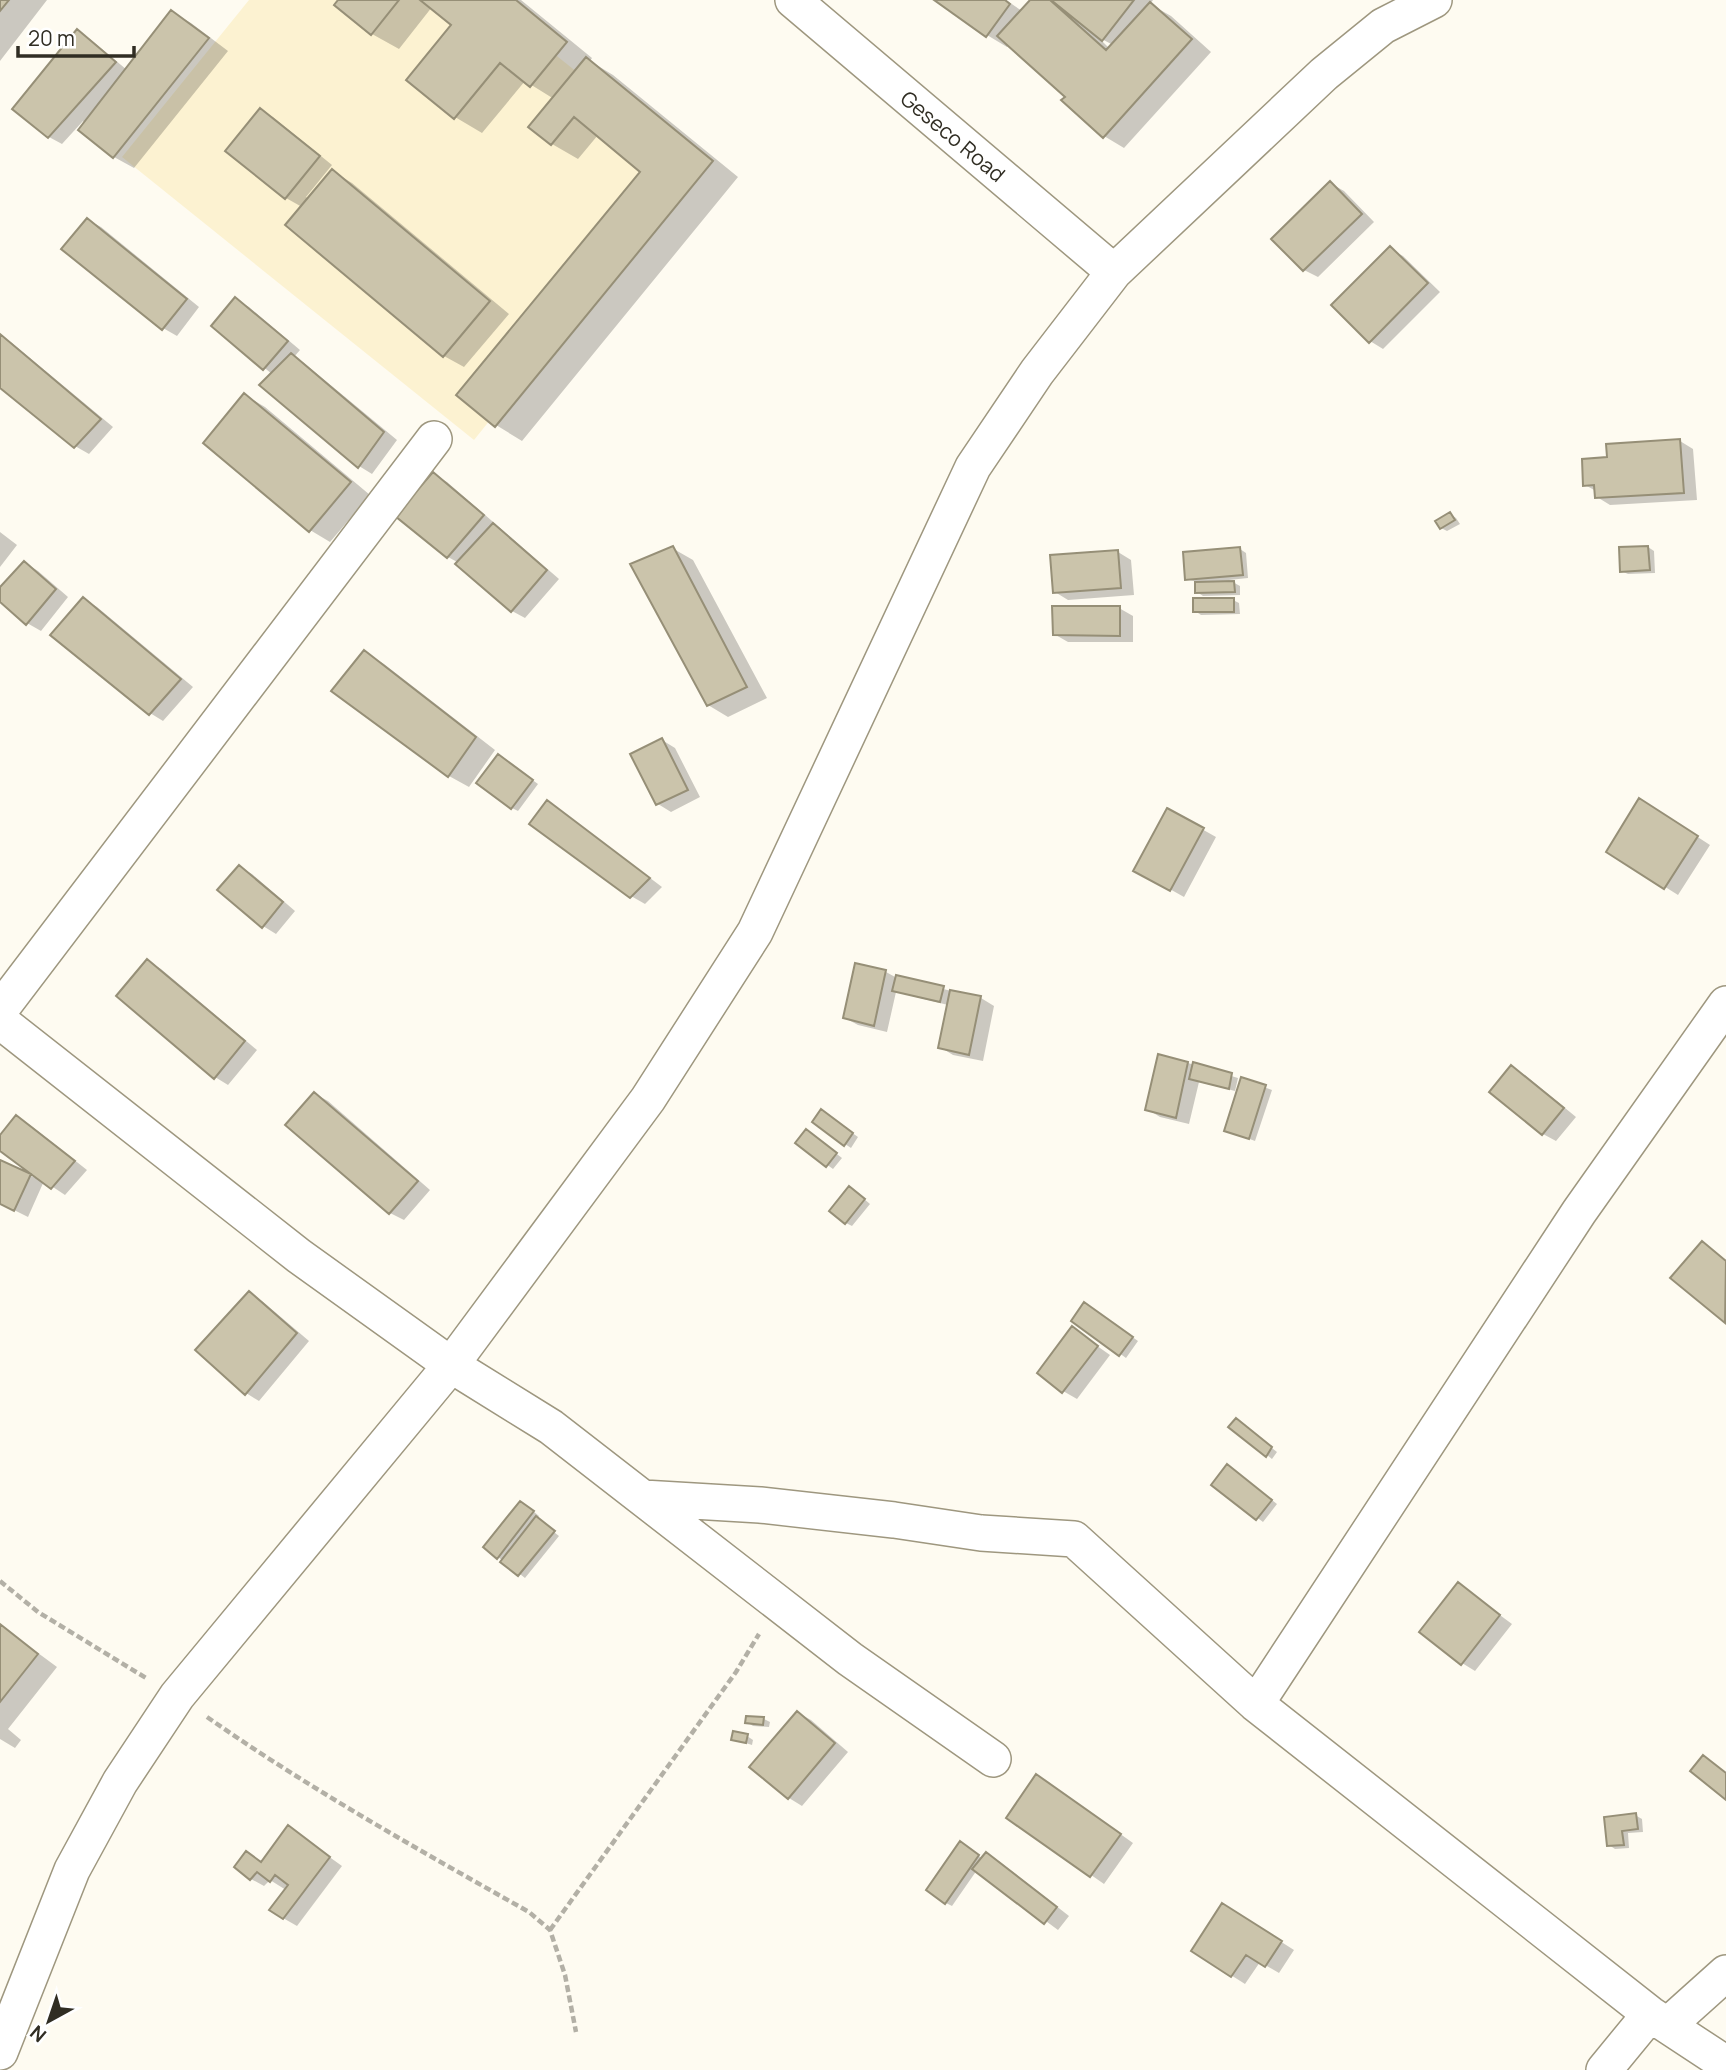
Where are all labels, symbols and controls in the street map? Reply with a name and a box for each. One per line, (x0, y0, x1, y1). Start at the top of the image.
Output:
scale bar (18, 14, 133, 58)
text: 20 m (28, 24, 75, 52)
street label: Geseco Road (895, 84, 1011, 188)
north arrow (14, 1986, 84, 2056)
text: N (24, 2020, 52, 2048)

